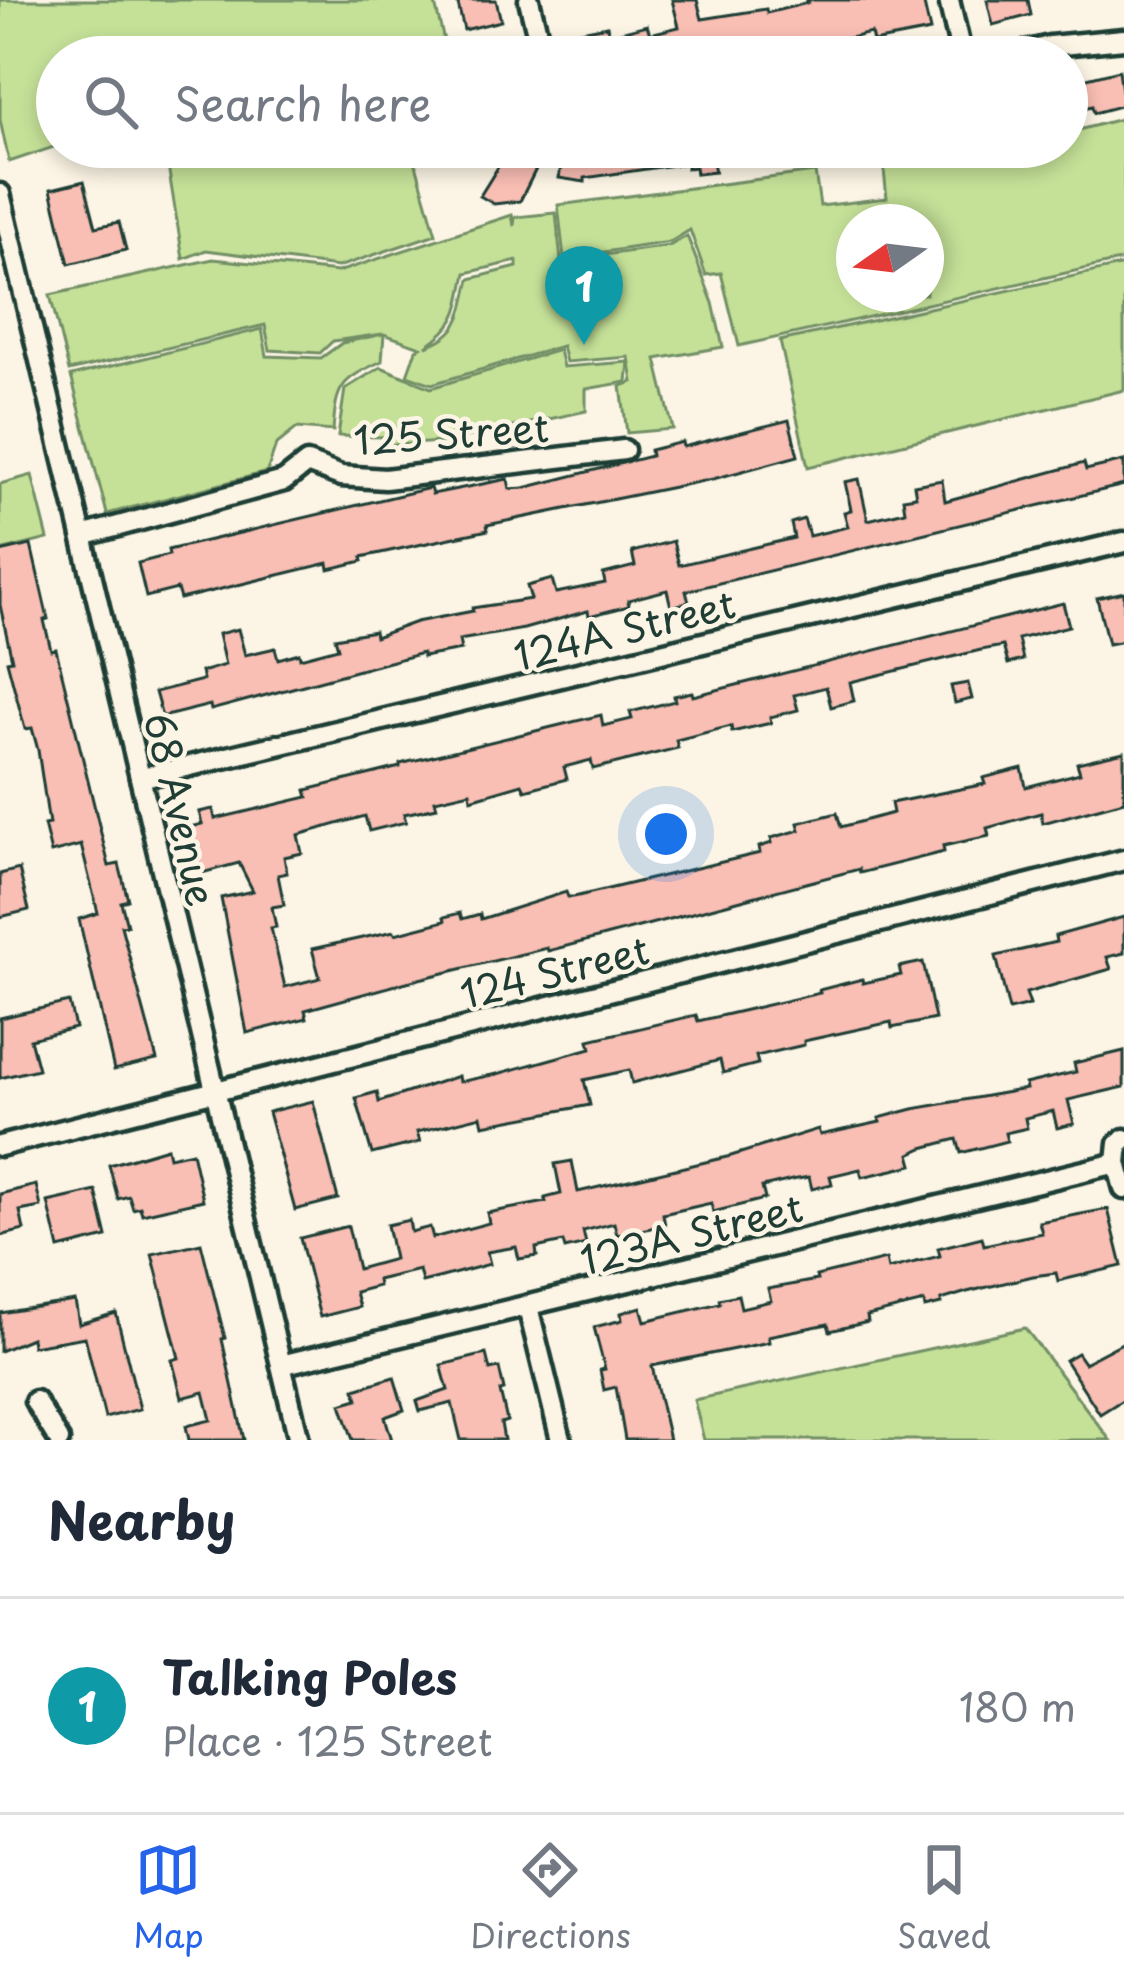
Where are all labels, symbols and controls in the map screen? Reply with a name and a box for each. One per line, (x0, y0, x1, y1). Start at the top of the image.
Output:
search box (36, 36, 1088, 168)
text: Search here (174, 68, 431, 136)
icon: search (78, 69, 144, 135)
north arrow (836, 204, 944, 312)
pin: 1 (545, 246, 623, 345)
street label: 125 Street (352, 396, 550, 468)
street label: 124A Street (507, 572, 741, 684)
street label: 68 Avenue (131, 707, 233, 911)
your location (636, 804, 696, 864)
street label: 124 Street (454, 918, 654, 1022)
street label: 123A Street (574, 1176, 808, 1288)
text: Nearby (48, 1480, 235, 1557)
text: Talking Poles (162, 1642, 457, 1710)
text: 1 (78, 1676, 96, 1735)
text: 180 m (959, 1676, 1076, 1735)
text: Place · 125 Street (162, 1710, 492, 1769)
tab: Map (133, 1837, 204, 1959)
tab: Directions (470, 1837, 631, 1959)
tab: Saved (897, 1837, 991, 1959)

